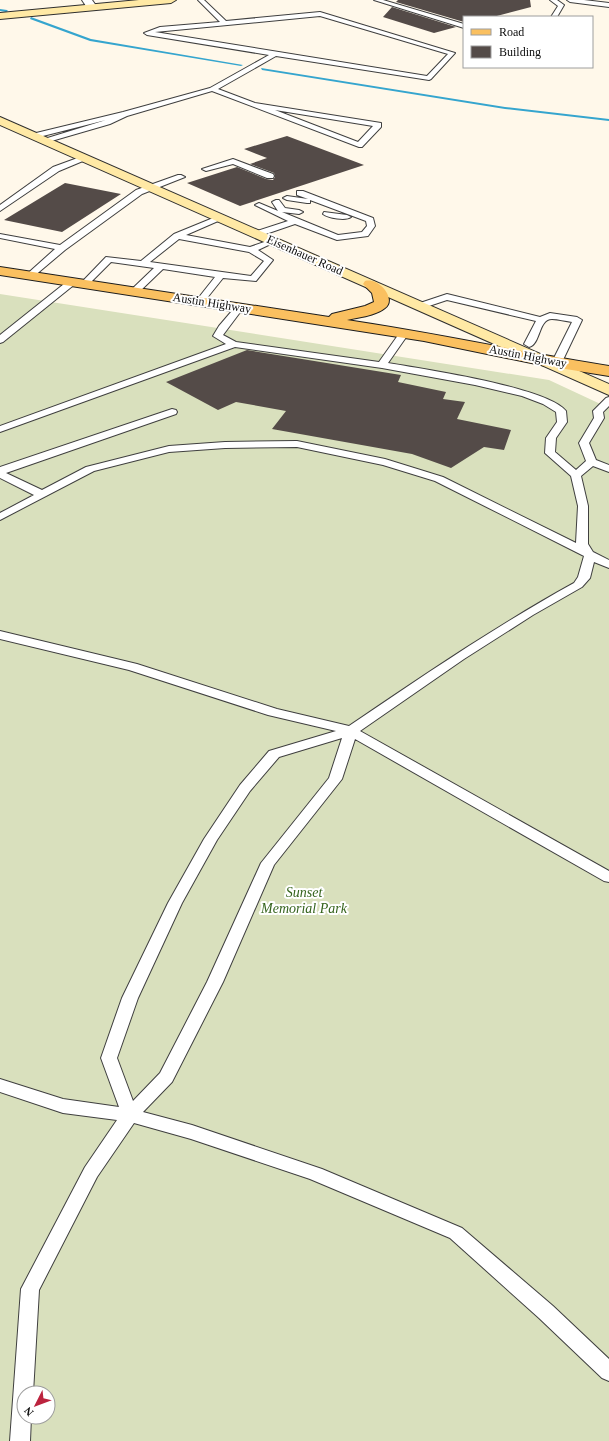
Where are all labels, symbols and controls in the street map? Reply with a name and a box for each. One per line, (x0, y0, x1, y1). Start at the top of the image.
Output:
legend (463, 16, 593, 68)
text: Road (499, 25, 524, 39)
text: Building (499, 45, 541, 59)
street label: Eisenhauer Road (265, 232, 345, 278)
street label: Austin Highway (172, 290, 252, 316)
street label: Austin Highway (488, 342, 568, 370)
park label: Sunset Memorial Park (260, 885, 348, 916)
north arrow (16, 1385, 56, 1425)
text: N (21, 1405, 36, 1419)

